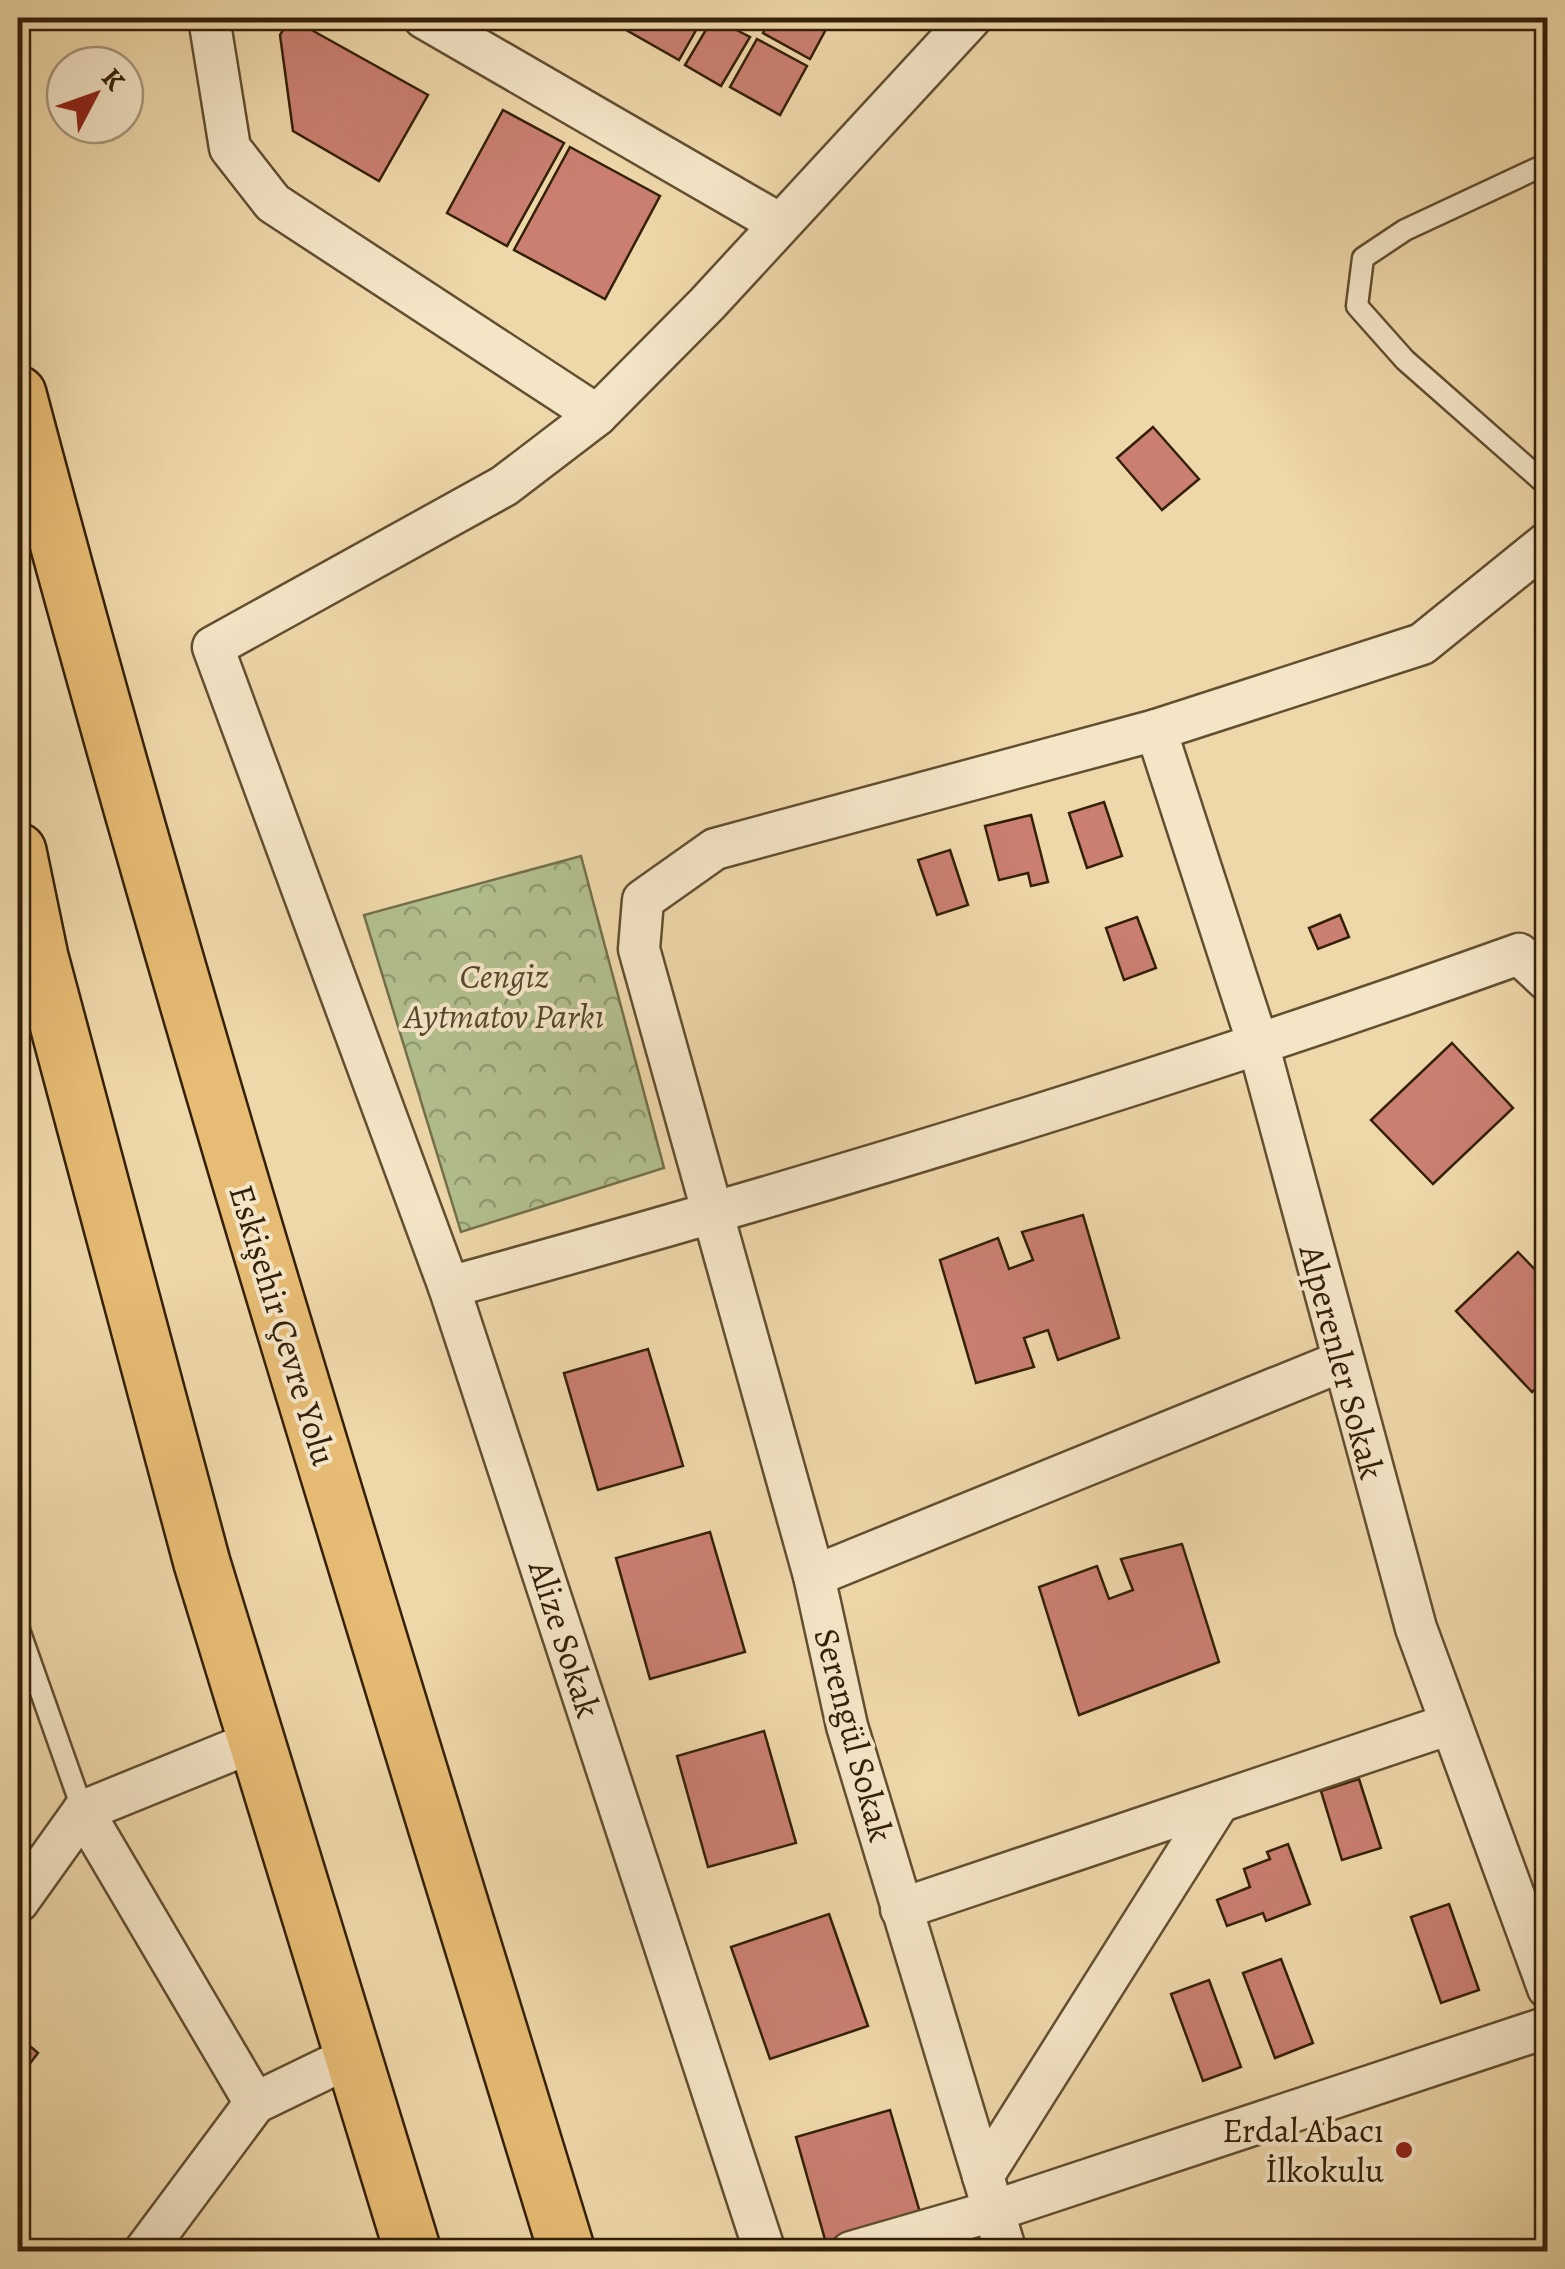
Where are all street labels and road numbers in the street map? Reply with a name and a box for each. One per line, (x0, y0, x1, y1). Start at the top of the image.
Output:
street label: Eskişehir Çevre Yolu (217, 1179, 349, 1471)
street label: Alperenler Sokak (1287, 1239, 1396, 1484)
street label: Alize Sokak (517, 1553, 613, 1724)
street label: Serengül Sokak (802, 1623, 906, 1847)

